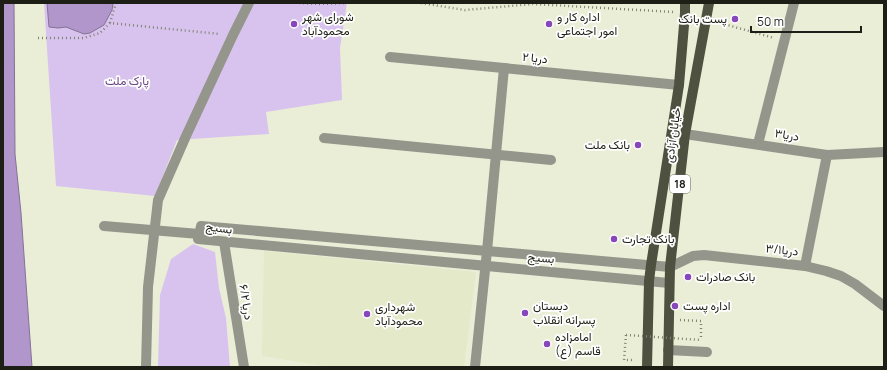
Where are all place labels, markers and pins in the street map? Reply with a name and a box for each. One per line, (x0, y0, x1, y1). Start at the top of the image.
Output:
place label: شورای شهر محمودآباد (301, 8, 354, 39)
place label: اداره کار و امور اجتماعی (557, 8, 617, 39)
place label: پست بانک (678, 10, 727, 27)
marker: پست بانک (730, 14, 740, 24)
marker: شورای شهر محمودآباد (289, 19, 299, 29)
marker: اداره کار و امور اجتماعی (544, 19, 554, 29)
place label: بانک ملت (585, 136, 630, 153)
marker: بانک ملت (633, 140, 643, 150)
place label: بانک تجارت (622, 230, 674, 247)
marker: بانک تجارت (609, 234, 619, 244)
place label: بانک صادرات (696, 268, 755, 285)
marker: بانک صادرات (683, 272, 693, 282)
place label: دبستان پسرانه انقلاب (533, 297, 596, 328)
place label: اداره پست (683, 297, 731, 314)
place label: شهرداری محمودآباد (375, 298, 423, 329)
marker: اداره پست (670, 301, 680, 311)
marker: دبستان پسرانه انقلاب (520, 308, 530, 318)
marker: شهرداری محمودآباد (362, 309, 372, 319)
place label: امامزاده قاسم (ع) (555, 328, 601, 360)
marker: امامزاده قاسم (ع) (542, 339, 552, 349)

